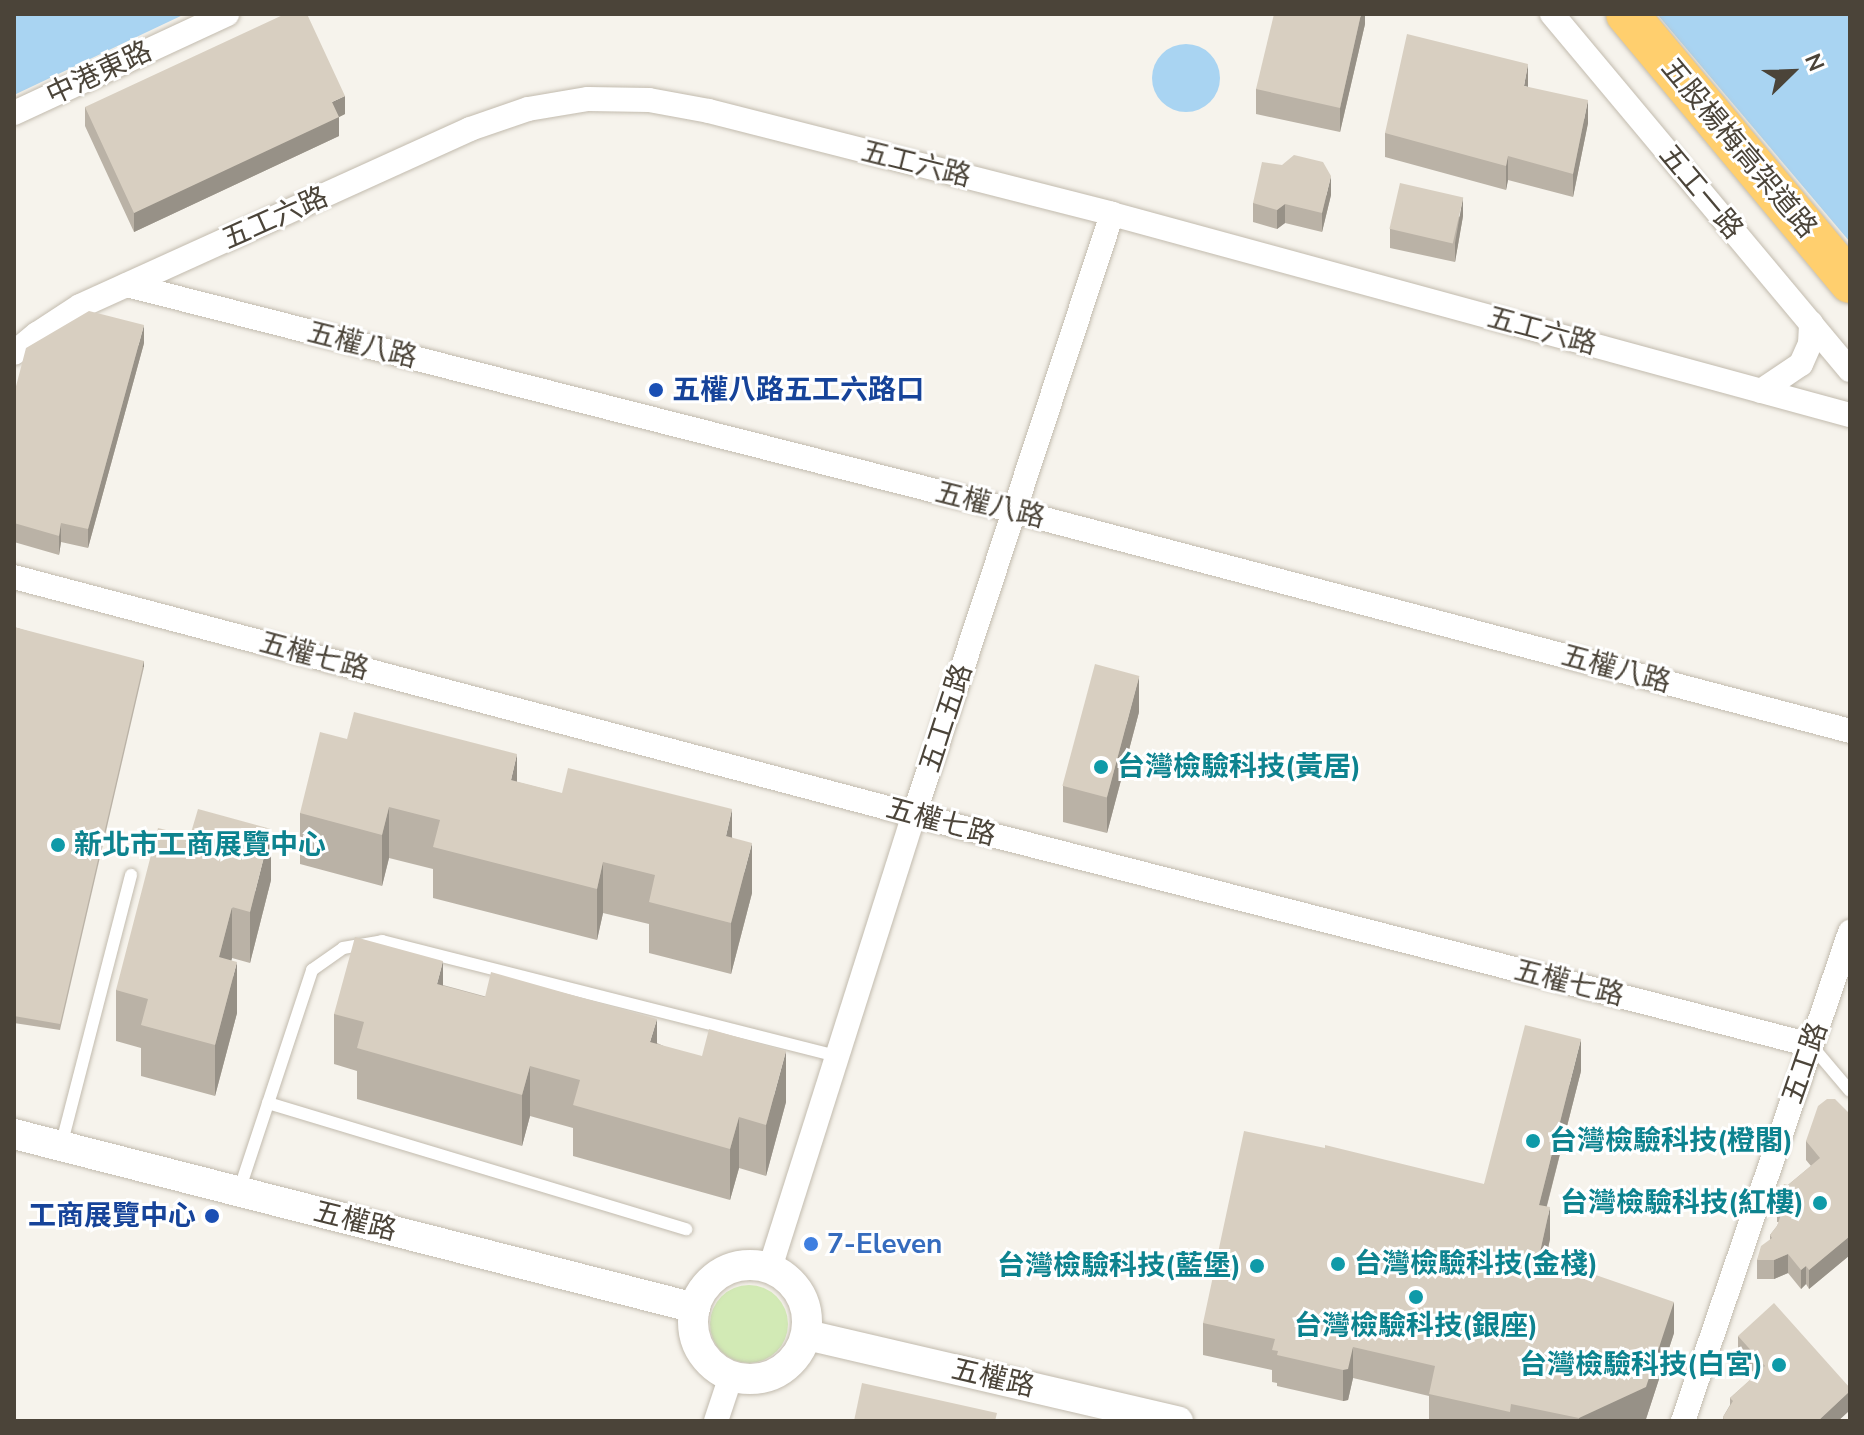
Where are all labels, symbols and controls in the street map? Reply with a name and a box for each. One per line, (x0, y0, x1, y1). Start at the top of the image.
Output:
north arrow (1752, 32, 1832, 112)
street label: 中港東路 (41, 34, 157, 112)
text: N (1797, 49, 1831, 76)
street label: 五股楊梅高架道路 (1654, 51, 1824, 245)
street label: 五工六路 (858, 134, 974, 194)
street label: 五工一路 (1652, 138, 1750, 246)
street label: 五工六路 (217, 180, 333, 256)
street label: 五工六路 (1484, 300, 1600, 362)
street label: 五權八路 (304, 315, 420, 375)
place label: 五權八路五工六路口 (672, 373, 924, 407)
marker: 五權八路五工六路口 (647, 381, 665, 399)
street label: 五權八路 (932, 475, 1048, 535)
street label: 五權七路 (256, 625, 372, 687)
street label: 五權八路 (1558, 638, 1674, 700)
street label: 五工五路 (913, 660, 979, 776)
place label: 台灣檢驗科技(黃居) (1117, 750, 1361, 784)
marker: 台灣檢驗科技(黃居) (1092, 758, 1110, 776)
street label: 五權七路 (883, 791, 999, 853)
place label: 新北市工商展覽中心 (74, 828, 326, 862)
marker: 新北市工商展覽中心 (49, 836, 67, 854)
street label: 五權七路 (1511, 953, 1627, 1013)
street label: 五工路 (1775, 1018, 1835, 1108)
place label: 台灣檢驗科技(橙閣) (1549, 1124, 1793, 1158)
marker: 台灣檢驗科技(橙閣) (1524, 1132, 1542, 1150)
place label: 台灣檢驗科技(紅樓) (1560, 1186, 1804, 1220)
marker: 台灣檢驗科技(紅樓) (1811, 1194, 1829, 1212)
street label: 五權路 (310, 1195, 400, 1247)
place label: 工商展覽中心 (28, 1199, 196, 1233)
marker: 工商展覽中心 (203, 1207, 221, 1225)
place label: 7-Eleven (827, 1227, 942, 1261)
marker: 7-Eleven (802, 1235, 820, 1253)
place label: 台灣檢驗科技(金棧) (1354, 1247, 1598, 1281)
place label: 台灣檢驗科技(藍堡) (997, 1249, 1241, 1283)
marker: 台灣檢驗科技(金棧) (1329, 1255, 1347, 1273)
marker: 台灣檢驗科技(藍堡) (1248, 1257, 1266, 1275)
marker: 台灣檢驗科技(銀座) (1407, 1288, 1425, 1306)
place label: 台灣檢驗科技(銀座) (1294, 1309, 1538, 1343)
place label: 台灣檢驗科技(白宮) (1519, 1348, 1763, 1382)
street label: 五權路 (948, 1352, 1038, 1404)
marker: 台灣檢驗科技(白宮) (1770, 1356, 1788, 1374)

